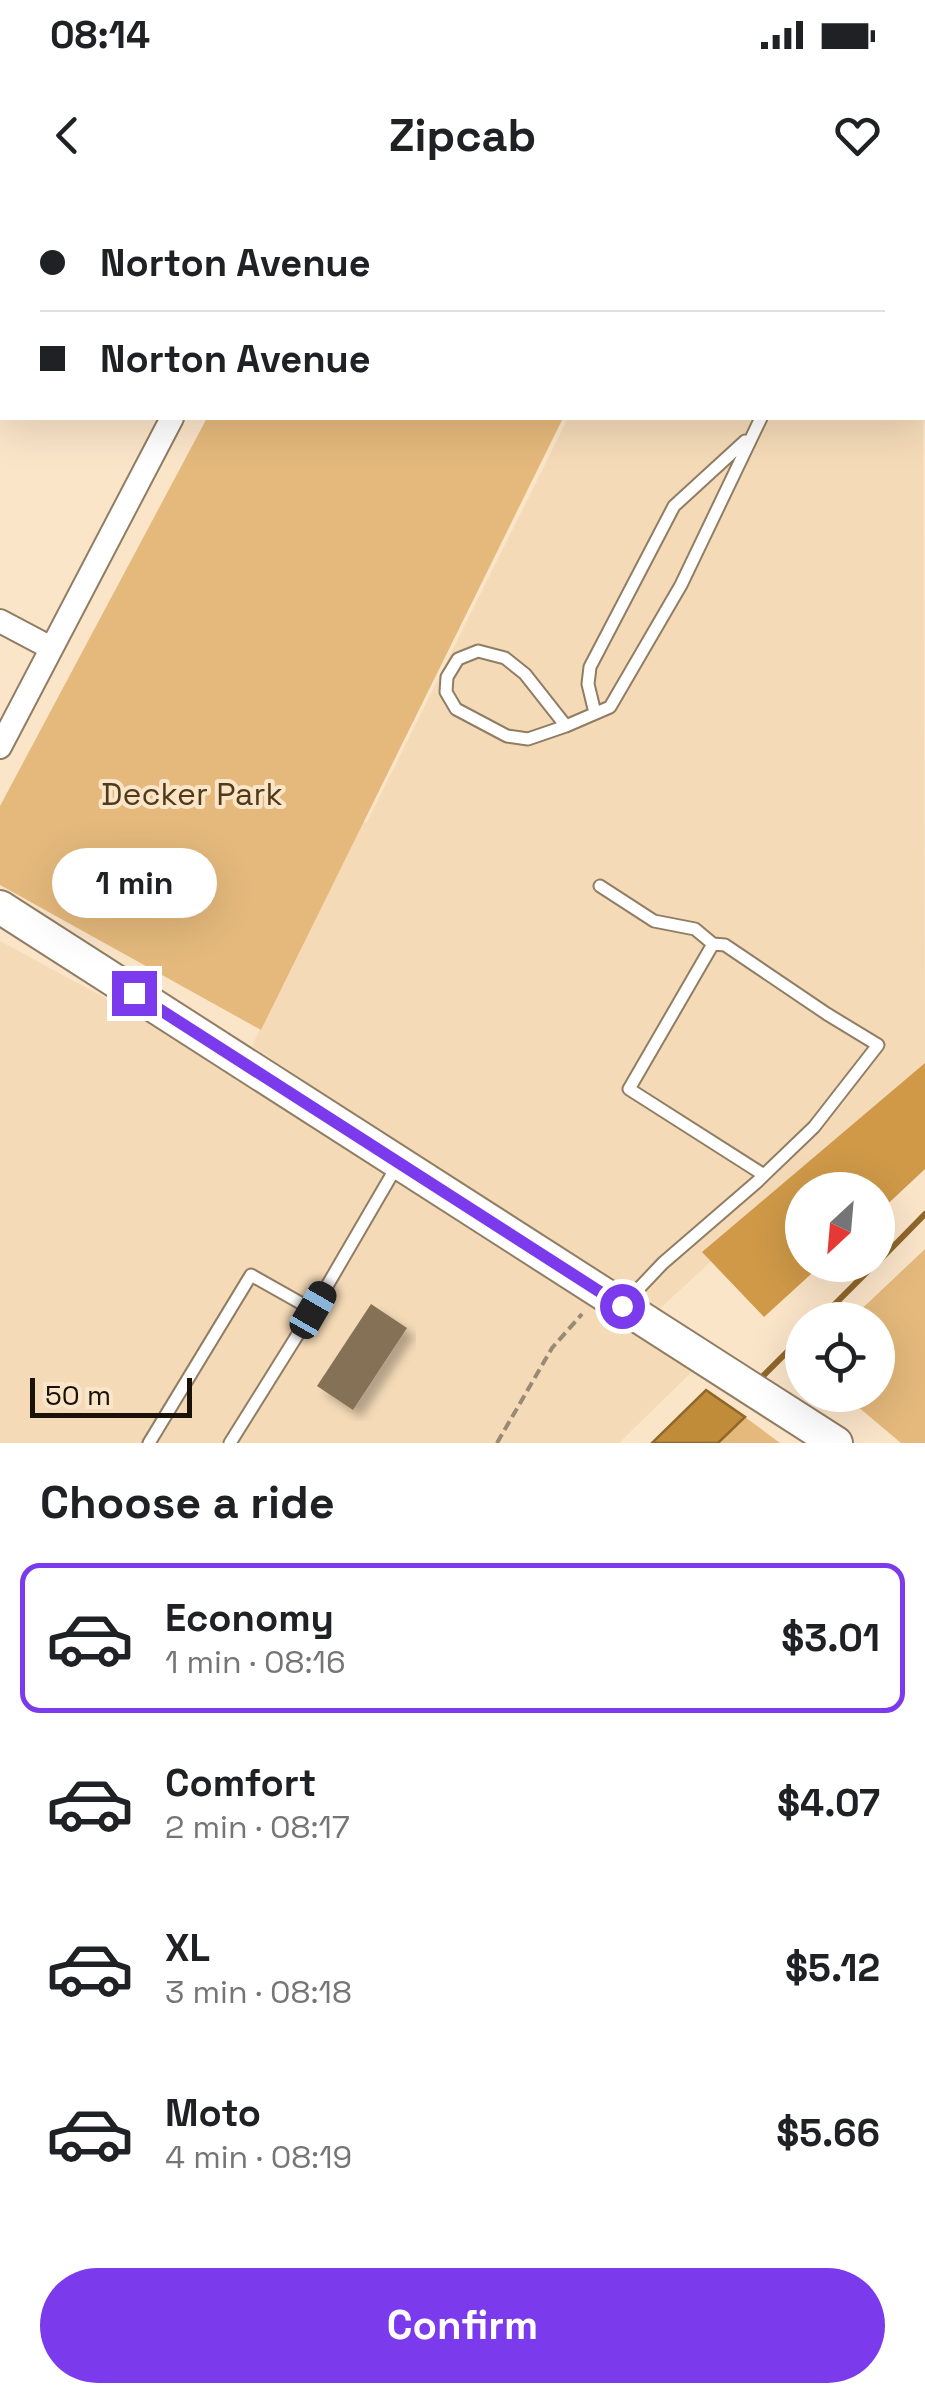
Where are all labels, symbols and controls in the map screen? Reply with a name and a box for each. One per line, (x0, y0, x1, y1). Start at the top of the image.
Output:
text: 08:14 (50, 11, 150, 59)
text: Zipcab (389, 107, 536, 164)
icon: back (40, 108, 95, 163)
icon: heart (830, 108, 885, 163)
text: Norton Avenue (100, 239, 371, 287)
text: Norton Avenue (100, 335, 371, 383)
park label: Decker Park (101, 774, 283, 814)
callout: 1 min (52, 848, 216, 918)
text: 1 min (95, 863, 174, 903)
route end (112, 971, 157, 1016)
north arrow (785, 1172, 895, 1282)
map controls (785, 1172, 895, 1412)
car (285, 1277, 341, 1343)
route start (600, 1284, 645, 1329)
button: locate (785, 1302, 895, 1412)
scale bar (30, 1373, 192, 1418)
text: 50 m (45, 1377, 111, 1413)
text: Choose a ride (40, 1474, 335, 1531)
icon: car (45, 1593, 135, 1683)
text: Economy (165, 1594, 334, 1642)
text: $3.01 (781, 1614, 880, 1662)
text: 1 min · 08:16 (165, 1642, 346, 1682)
icon: car (45, 1758, 135, 1848)
text: Comfort (165, 1759, 316, 1807)
text: $4.07 (777, 1779, 880, 1827)
text: 2 min · 08:17 (165, 1807, 350, 1847)
icon: car (45, 1923, 135, 2013)
text: XL (165, 1924, 210, 1972)
text: $5.12 (785, 1944, 880, 1992)
text: 3 min · 08:18 (165, 1972, 352, 2012)
icon: car (45, 2088, 135, 2178)
text: Moto (165, 2089, 261, 2137)
text: $5.66 (776, 2109, 880, 2157)
text: 4 min · 08:19 (165, 2137, 352, 2177)
button: Confirm (40, 2268, 885, 2383)

